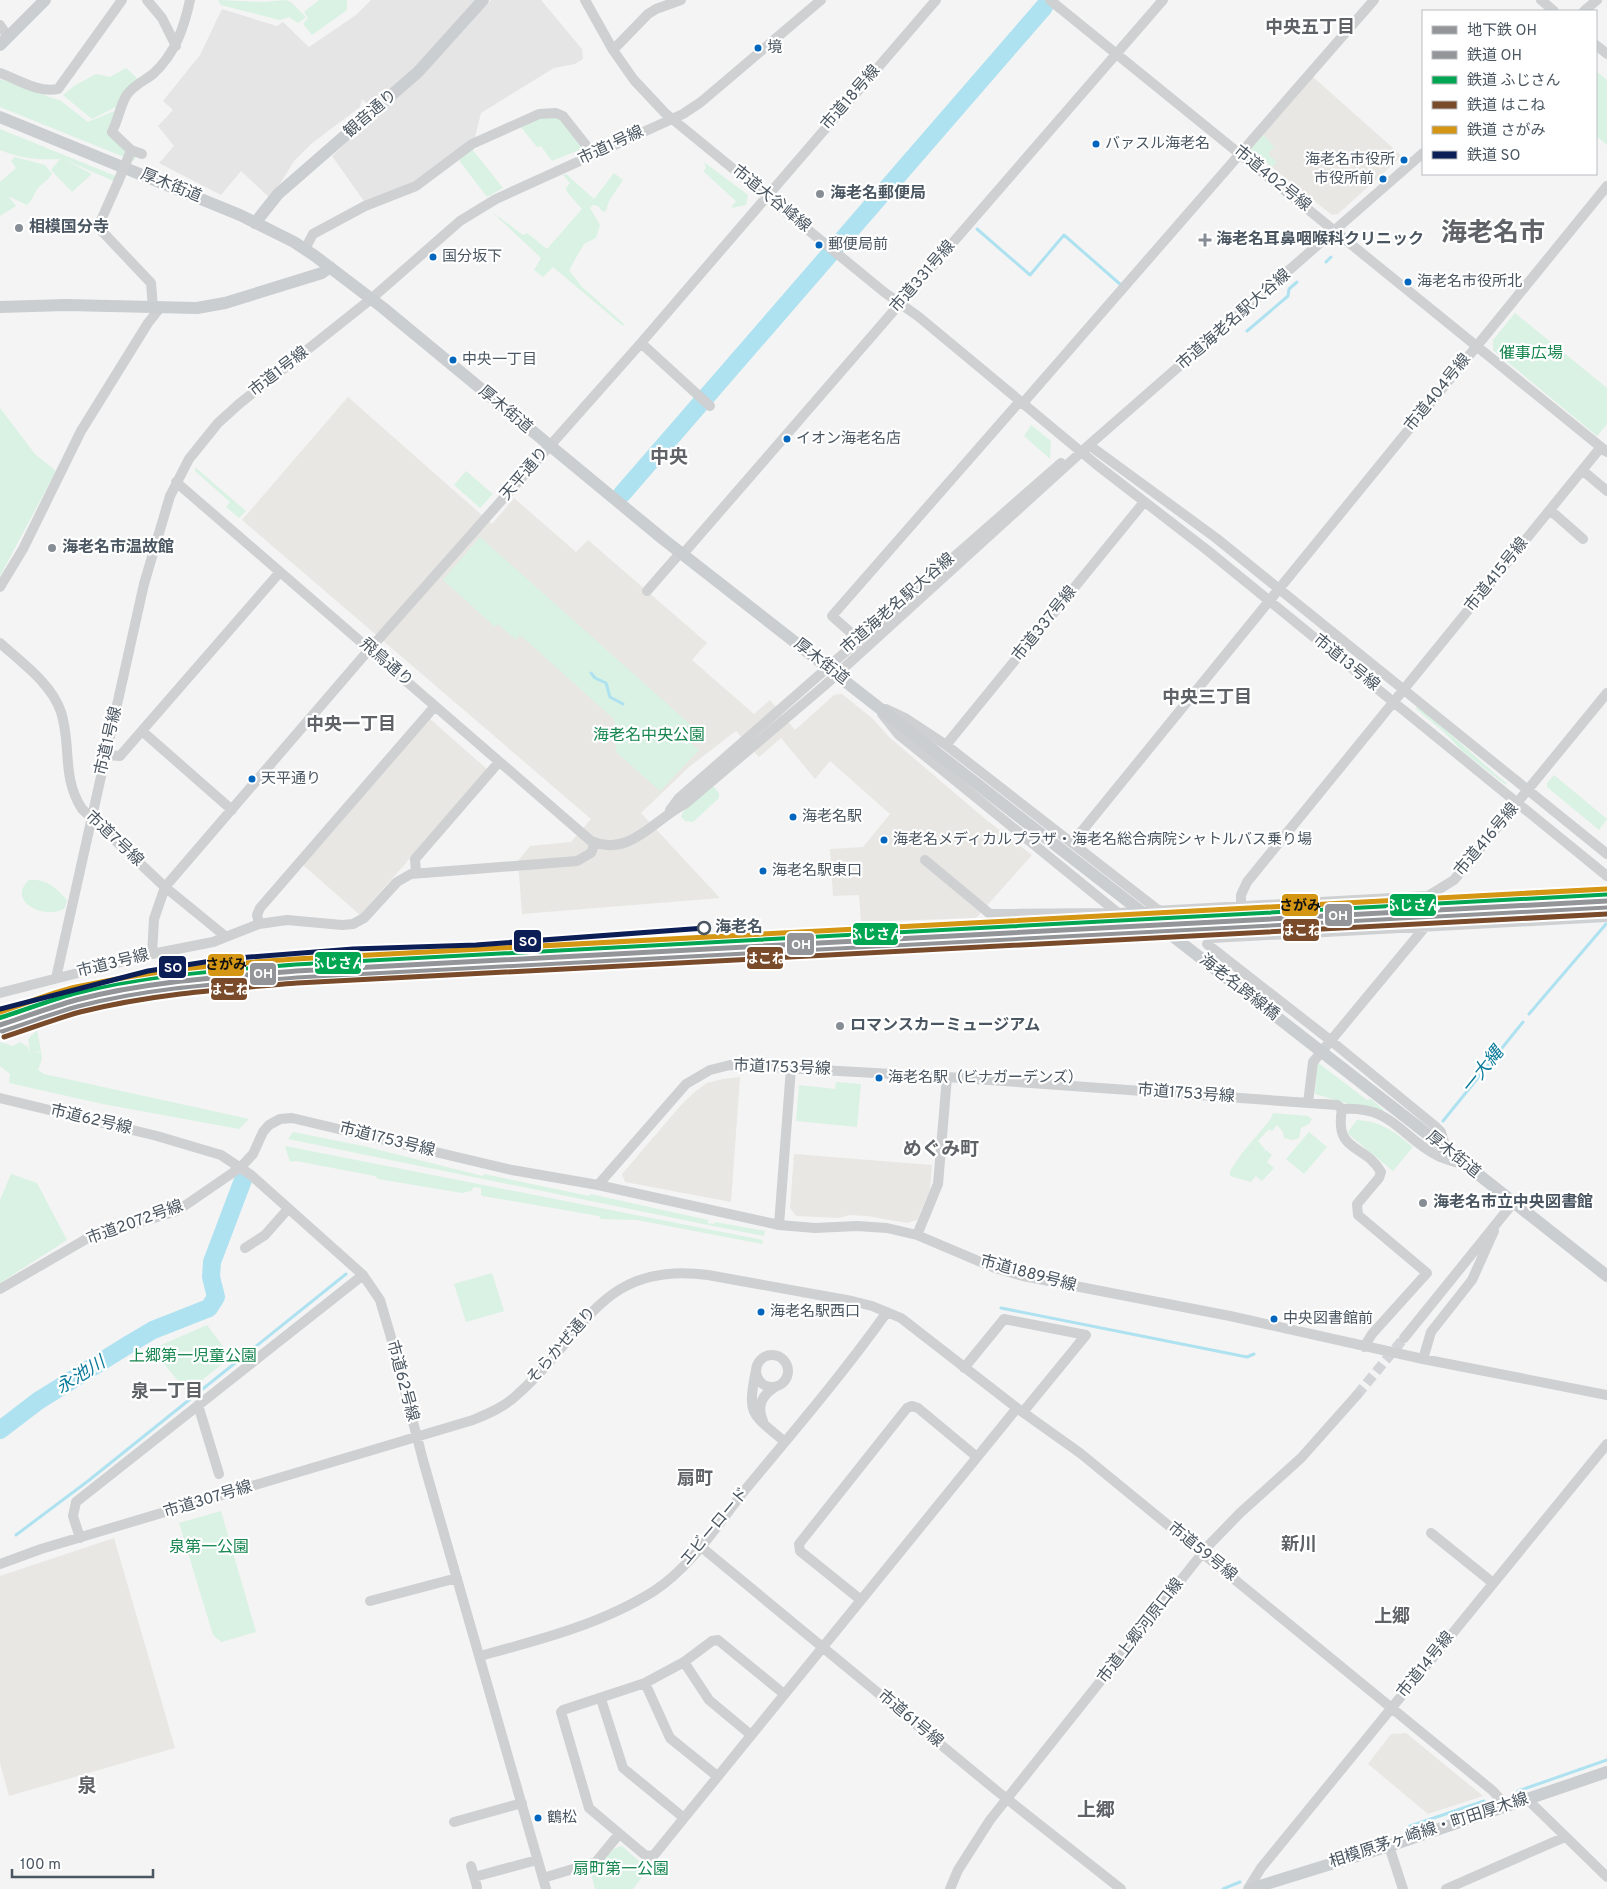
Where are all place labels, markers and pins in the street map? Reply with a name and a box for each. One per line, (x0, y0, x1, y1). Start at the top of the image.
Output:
place label: 境 (767, 39, 782, 58)
marker: 境 (753, 43, 763, 53)
place label: バァスル海老名 (1105, 135, 1210, 154)
marker: バァスル海老名 (1091, 139, 1101, 149)
place label: 海老名市役所 (1305, 151, 1395, 170)
marker: 海老名市役所 (1399, 155, 1409, 165)
place label: 市役所前 (1314, 170, 1374, 189)
marker: 市役所前 (1378, 174, 1388, 184)
place label: 海老名郵便局 (830, 184, 926, 204)
marker: 海老名郵便局 (814, 188, 826, 200)
place label: 相模国分寺 (29, 218, 109, 238)
marker: 相模国分寺 (13, 222, 25, 234)
place label: 海老名耳鼻咽喉科クリニック (1216, 230, 1424, 250)
marker: 海老名耳鼻咽喉科クリニック (1198, 233, 1212, 247)
place label: 郵便局前 (828, 236, 888, 255)
marker: 郵便局前 (814, 240, 824, 250)
place label: 国分坂下 (442, 248, 502, 267)
marker: 国分坂下 (428, 252, 438, 262)
place label: 海老名市役所北 (1417, 272, 1522, 292)
marker: 海老名市役所北 (1403, 277, 1413, 287)
place label: 中央一丁目 (462, 351, 537, 370)
marker: 中央一丁目 (448, 355, 458, 365)
place label: イオン海老名店 (796, 430, 901, 449)
marker: イオン海老名店 (782, 434, 792, 444)
place label: 海老名市温故館 (62, 538, 174, 558)
marker: 海老名市温故館 (46, 542, 58, 554)
place label: 天平通り (261, 770, 321, 789)
marker: 天平通り (247, 774, 257, 784)
place label: 海老名駅 (802, 808, 862, 827)
marker: 海老名駅 (788, 812, 798, 822)
place label: 海老名メディカルプラザ・海老名総合病院シャトルバス乗り場 (893, 831, 1312, 850)
marker: 海老名メディカルプラザ・海老名総合病院シャトルバス乗り場 (879, 835, 889, 845)
place label: 海老名駅東口 (772, 862, 862, 881)
marker: 海老名駅東口 (758, 866, 768, 876)
place label: 海老名 (715, 918, 763, 938)
marker: 海老名 (697, 921, 711, 935)
place label: ロマンスカーミュージアム (850, 1016, 1040, 1036)
marker: ロマンスカーミュージアム (834, 1020, 846, 1032)
place label: 海老名駅（ビナガーデンズ） (888, 1069, 1083, 1088)
marker: 海老名駅（ビナガーデンズ） (874, 1073, 884, 1083)
place label: 海老名市立中央図書館 (1433, 1193, 1593, 1213)
marker: 海老名市立中央図書館 (1417, 1197, 1429, 1209)
place label: 海老名駅西口 (770, 1303, 860, 1322)
marker: 海老名駅西口 (756, 1307, 766, 1317)
place label: 中央図書館前 (1283, 1310, 1373, 1329)
marker: 中央図書館前 (1269, 1314, 1279, 1324)
place label: 鶴松 (547, 1809, 577, 1828)
marker: 鶴松 (533, 1813, 543, 1823)

